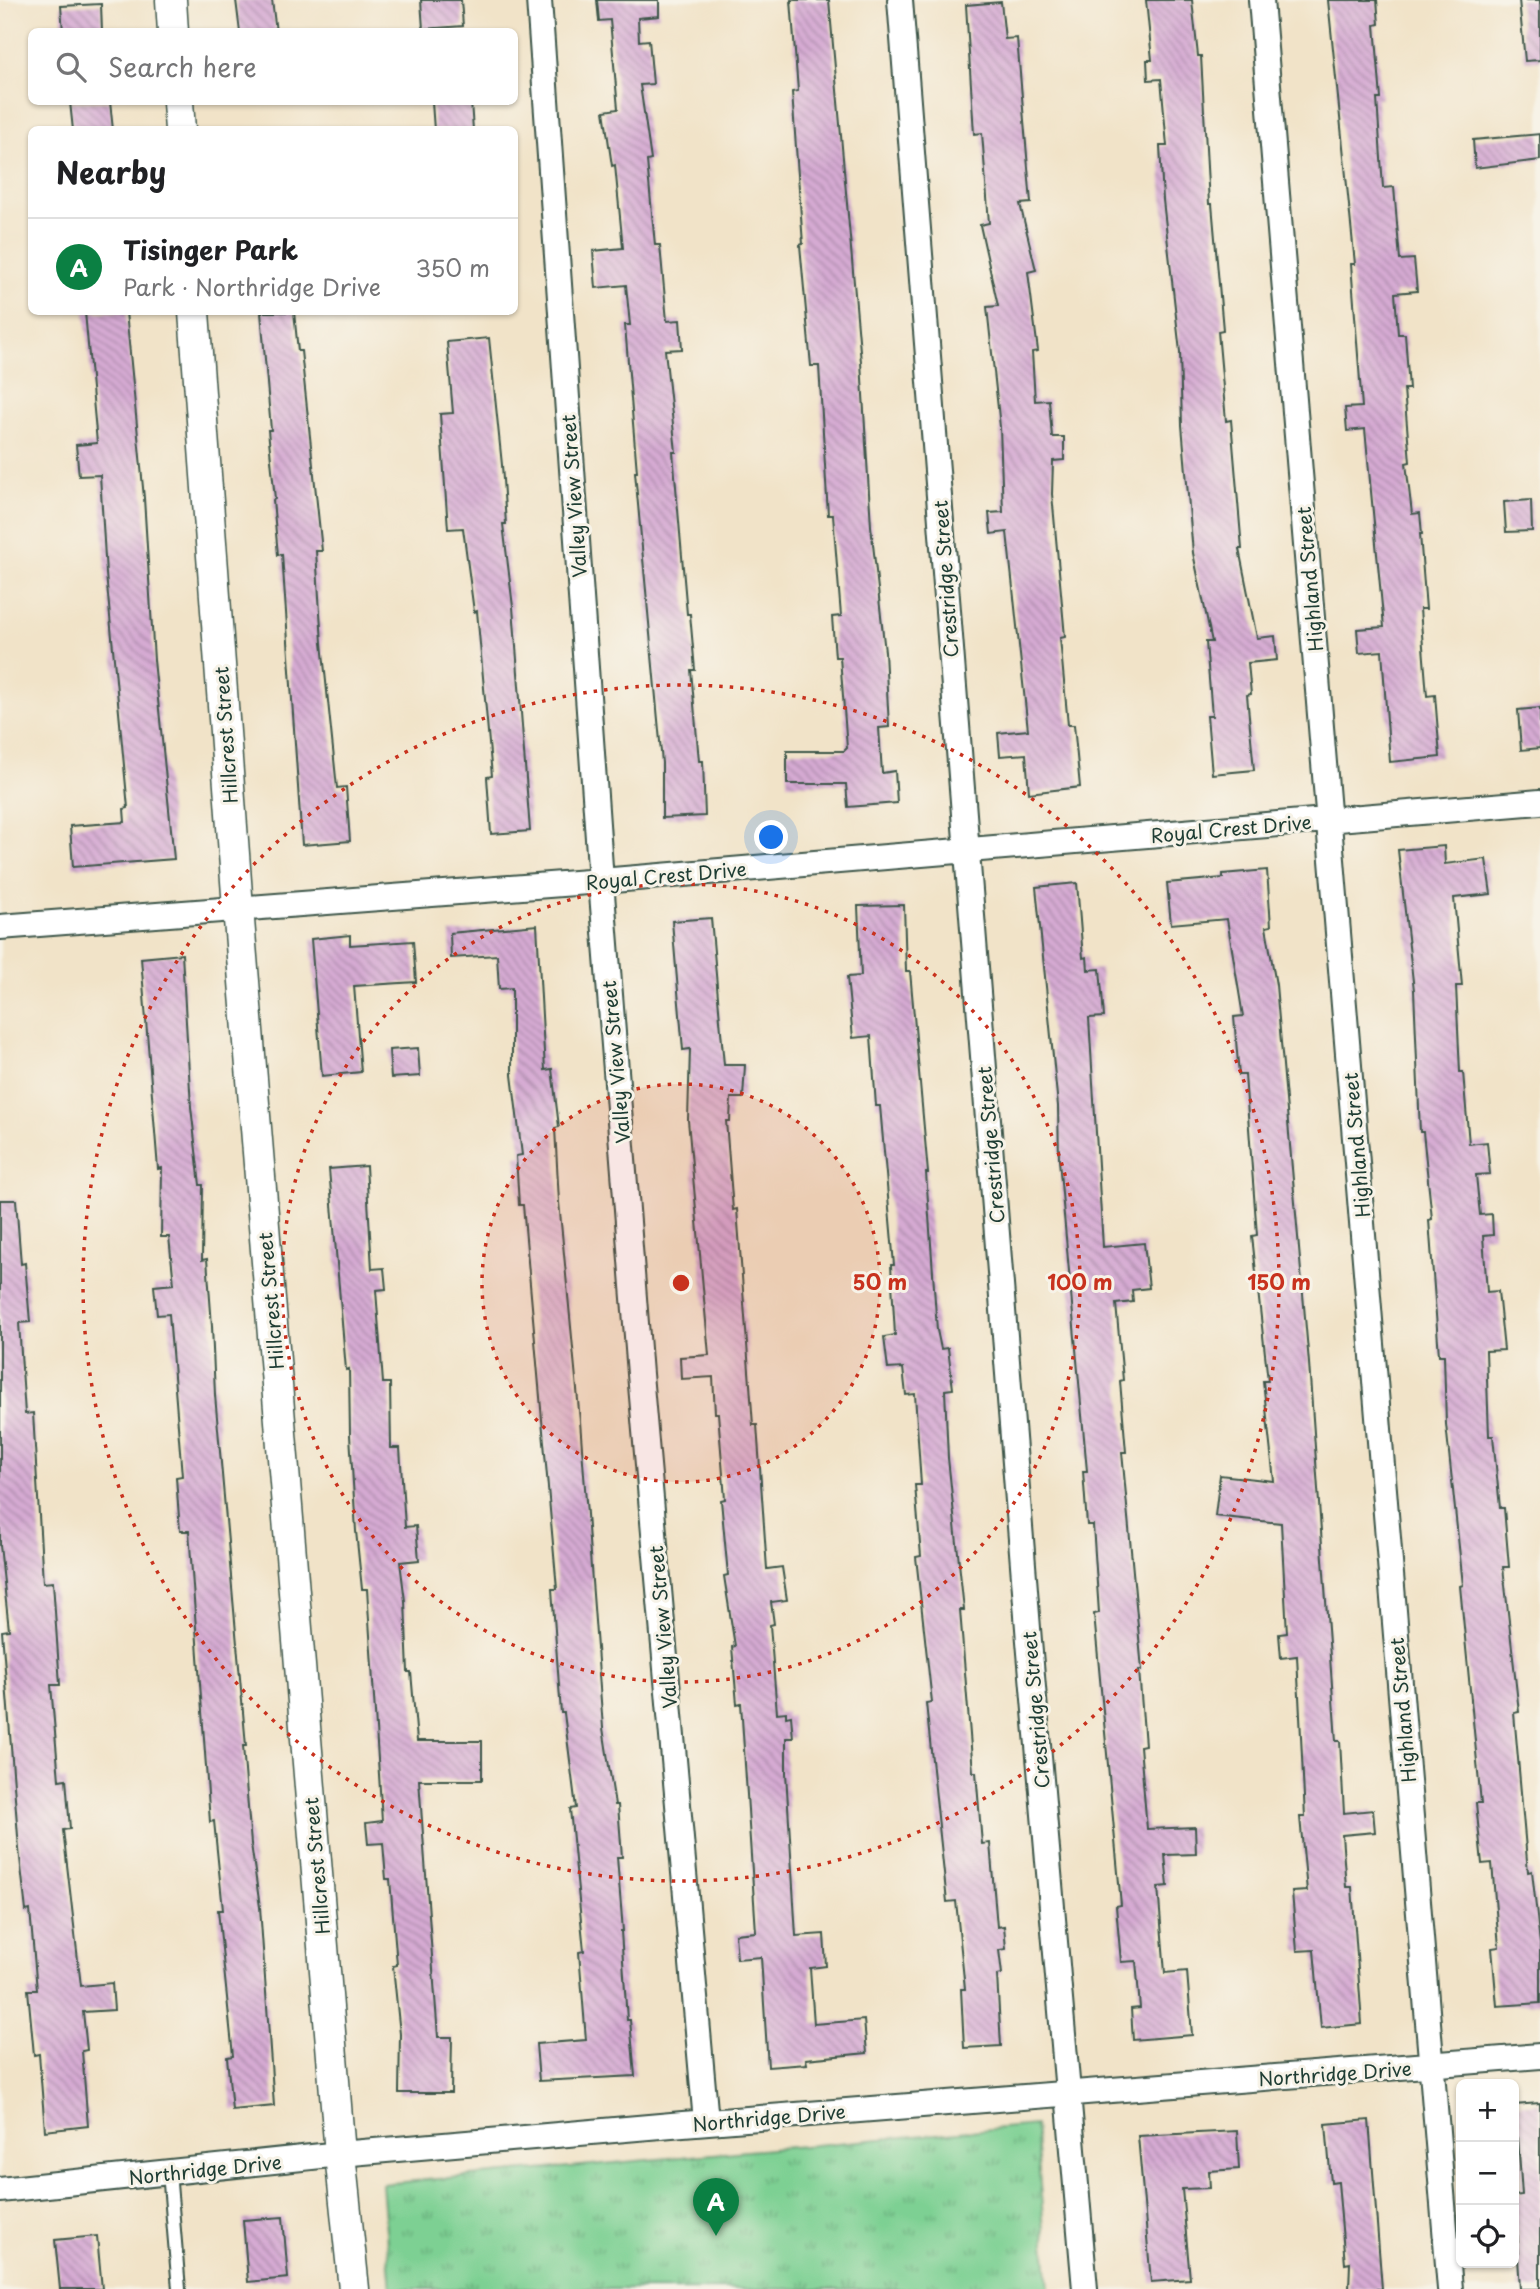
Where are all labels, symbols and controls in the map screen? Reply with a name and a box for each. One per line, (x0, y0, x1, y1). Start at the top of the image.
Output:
search box (28, 28, 518, 105)
text: Search here (108, 47, 257, 86)
icon: search (52, 48, 90, 86)
text: Nearby (56, 149, 166, 194)
text: Tisinger Park (123, 230, 298, 269)
text: A (70, 250, 88, 285)
text: 350 m (415, 250, 490, 285)
text: Park · Northridge Drive (123, 269, 381, 304)
street label: Valley View Street (553, 413, 593, 578)
street label: Crestridge Street (926, 499, 964, 659)
street label: Highland Street (1289, 505, 1329, 653)
street label: Hillcrest Street (206, 665, 244, 804)
street label: Royal Crest Drive (1149, 807, 1313, 849)
your location (754, 820, 788, 854)
street label: Royal Crest Drive (584, 854, 748, 896)
street label: Valley View Street (594, 979, 636, 1145)
street label: Crestridge Street (969, 1065, 1011, 1225)
street label: Highland Street (1336, 1071, 1376, 1219)
street label: Hillcrest Street (250, 1231, 290, 1371)
text: 50 m (853, 1265, 907, 1297)
text: 100 m (1047, 1265, 1113, 1297)
text: 150 m (1247, 1265, 1311, 1297)
centre of rings (669, 1271, 693, 1295)
street label: Valley View Street (641, 1544, 683, 1710)
street label: Crestridge Street (1014, 1630, 1056, 1790)
street label: Highland Street (1382, 1636, 1422, 1784)
street label: Hillcrest Street (296, 1796, 336, 1936)
street label: Northridge Drive (1257, 2054, 1413, 2092)
map controls (1456, 2079, 1519, 2268)
button: + (1456, 2079, 1519, 2142)
street label: Northridge Drive (691, 2096, 847, 2138)
button: − (1456, 2142, 1519, 2205)
street label: Northridge Drive (127, 2147, 283, 2191)
pin: A (693, 2178, 739, 2236)
button: locate (1456, 2205, 1519, 2268)

